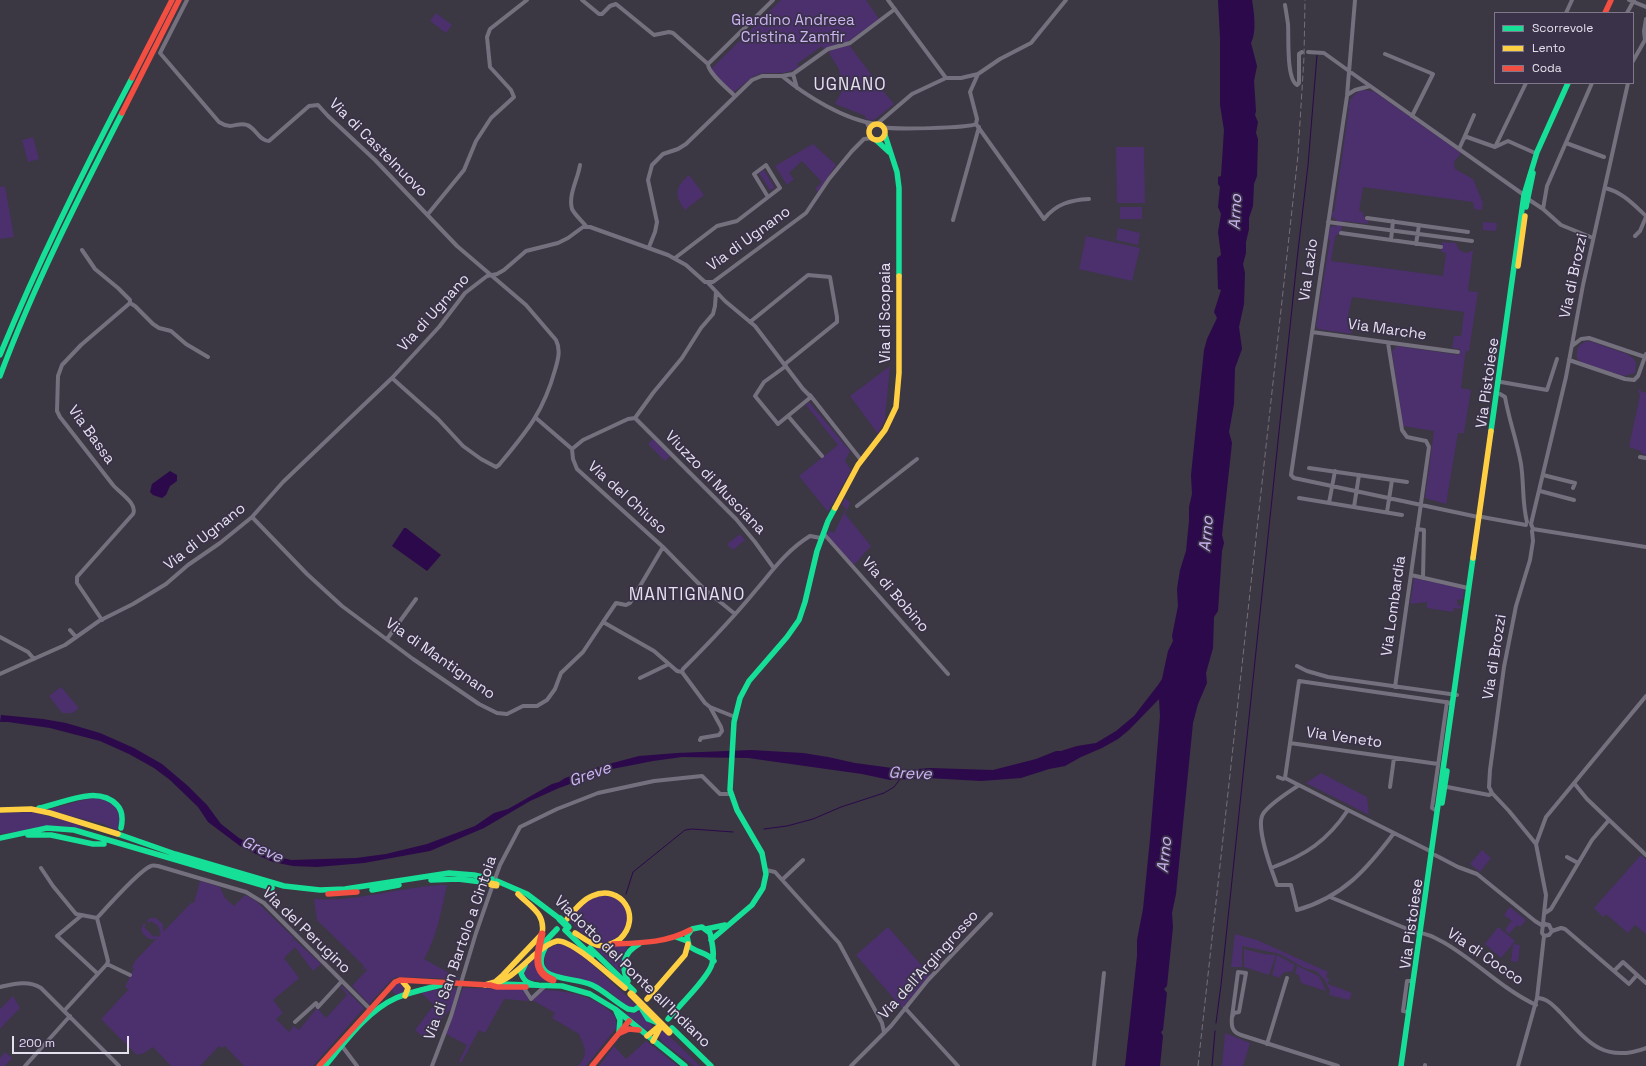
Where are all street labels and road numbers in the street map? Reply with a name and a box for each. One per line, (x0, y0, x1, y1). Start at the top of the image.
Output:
street label: Via di Castelnuovo (325, 95, 431, 201)
street label: Via di Ugnano (704, 203, 794, 275)
street label: Via di Brozzi (1556, 232, 1592, 320)
street label: Via Lazio (1296, 238, 1322, 302)
street label: Via di Scopaia (877, 263, 895, 363)
street label: Via di Ugnano (394, 270, 474, 356)
street label: Via Marche (1346, 316, 1428, 344)
street label: Via Pistoiese (1473, 337, 1503, 429)
street label: Via Bassa (64, 402, 118, 468)
street label: Viuzzo di Musciana (661, 427, 769, 539)
street label: Via del Chiuso (584, 458, 670, 538)
street label: Via di Ugnano (161, 500, 249, 574)
street label: Via di Bobino (857, 554, 933, 636)
street label: Via Lombardia (1378, 555, 1410, 657)
street label: Via di Brozzi (1479, 613, 1511, 701)
street label: Via di Mantignano (382, 614, 498, 704)
street label: Via Veneto (1305, 724, 1383, 752)
street label: Via di San Bartolo a Cintoia (421, 854, 501, 1042)
street label: Via Pistoiese (1397, 878, 1427, 970)
street label: Via del Perugino (258, 884, 354, 978)
street label: Viadotto del Ponte all'Indiano (550, 892, 714, 1052)
street label: Via dell'Argingrosso (875, 907, 983, 1023)
street label: Via di Cocco (1443, 925, 1527, 989)

